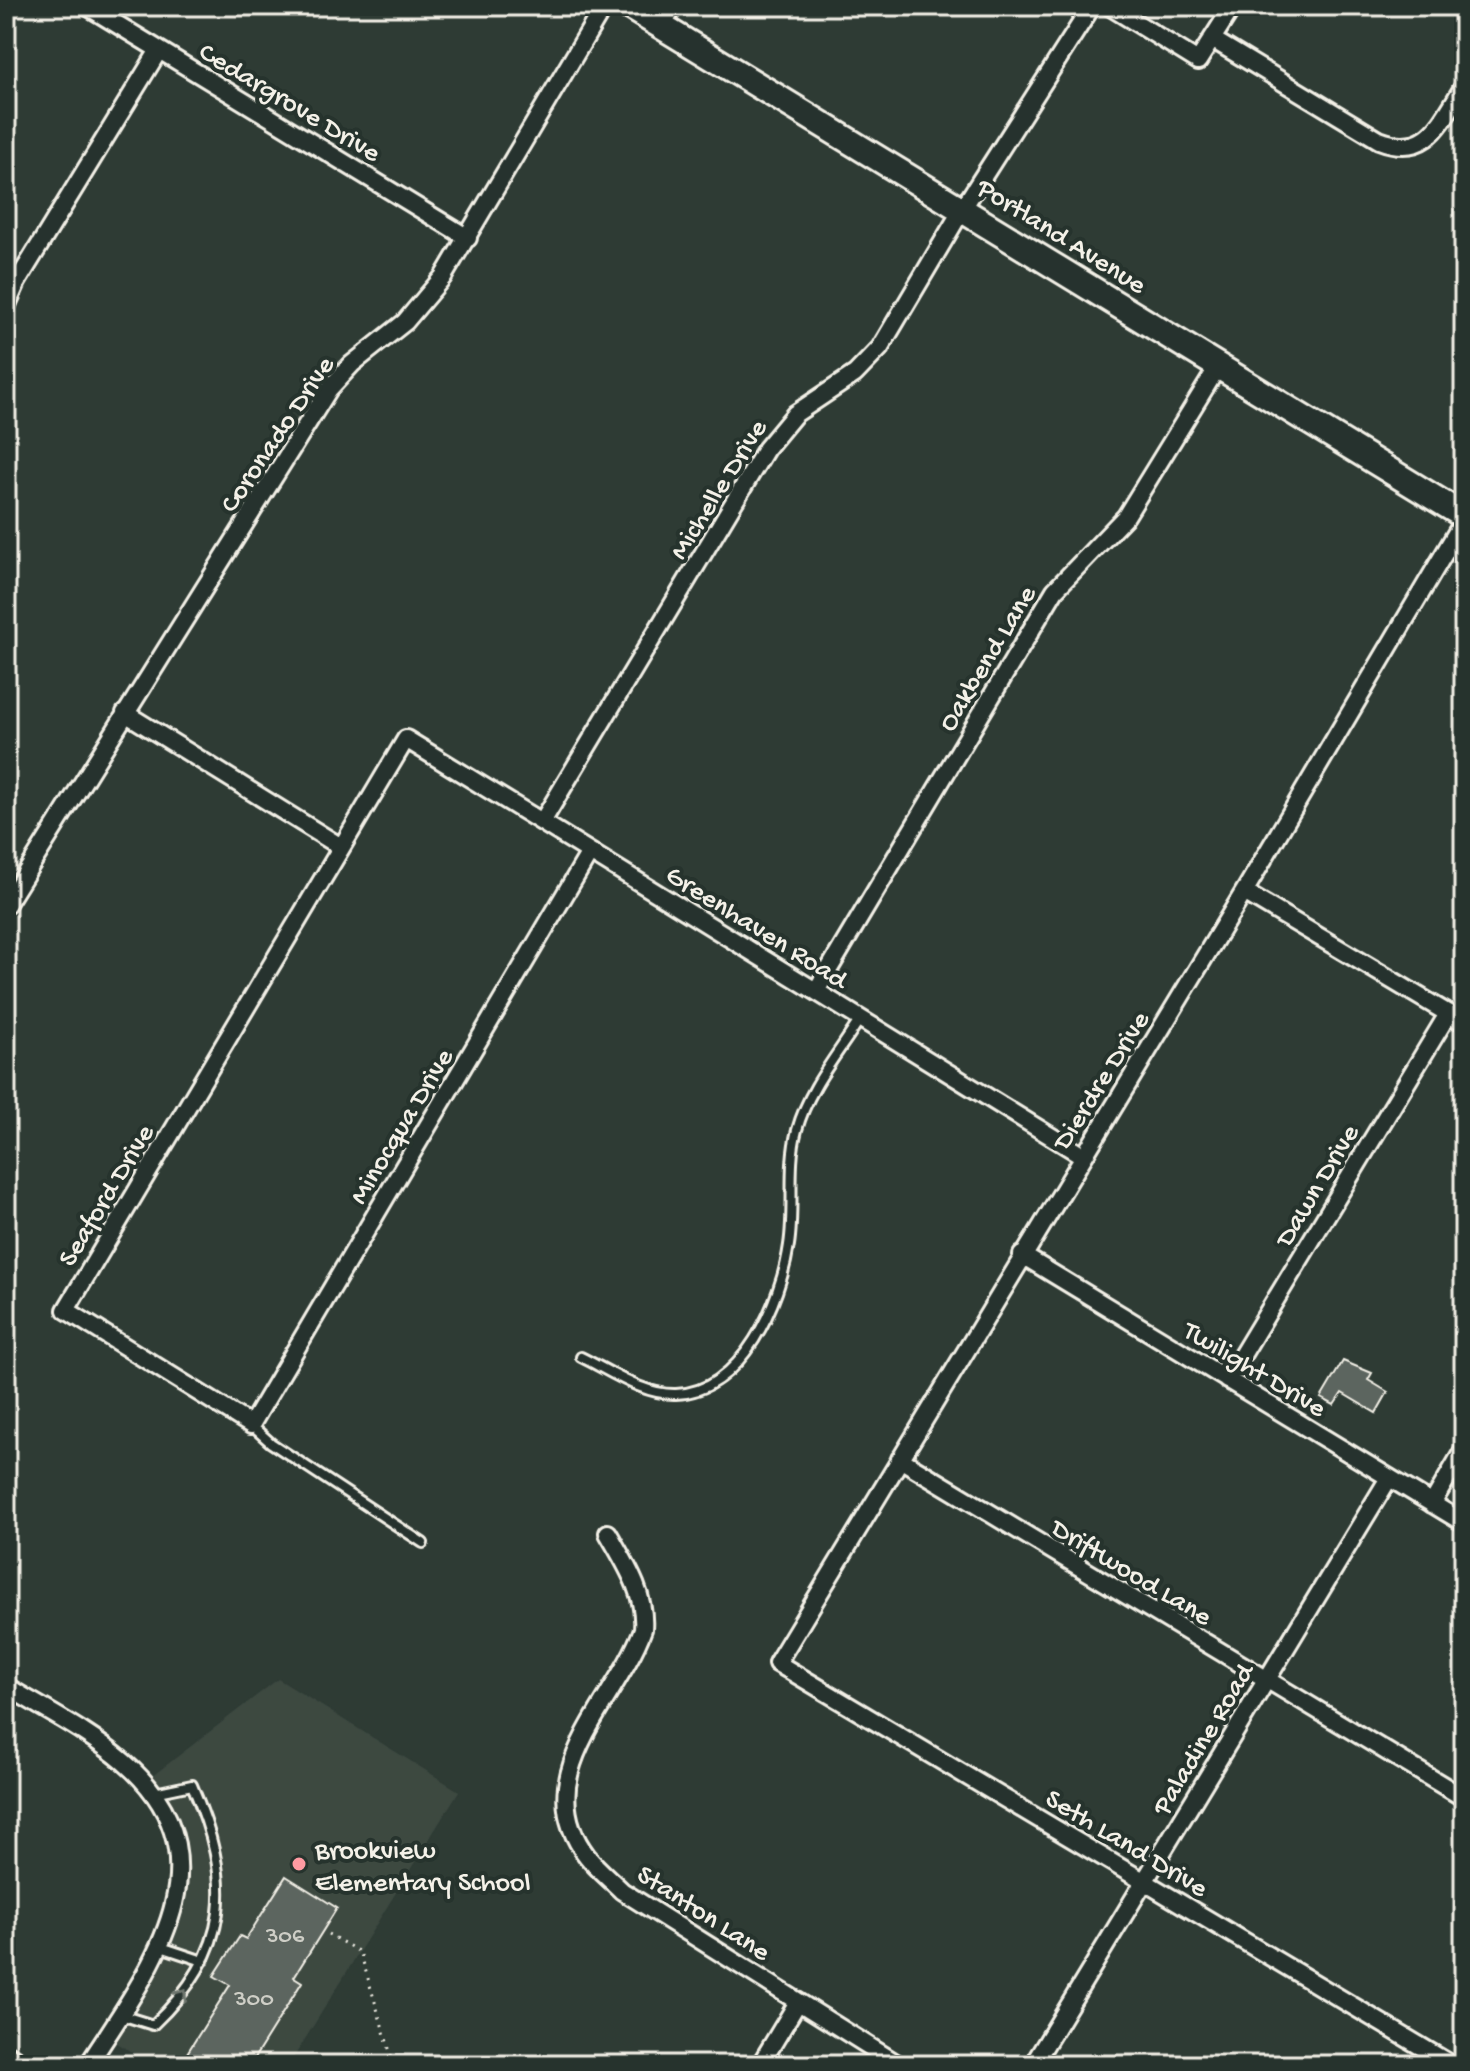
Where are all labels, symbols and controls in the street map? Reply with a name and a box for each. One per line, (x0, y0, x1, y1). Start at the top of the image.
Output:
street label: Cedargrove Drive (192, 37, 386, 171)
street label: Portland Avenue (969, 172, 1152, 303)
street label: Coronado Drive (214, 351, 343, 520)
street label: Michelle Drive (664, 414, 776, 567)
street label: Oakbend Lane (932, 580, 1046, 738)
street label: Greenhaven Road (659, 860, 855, 999)
street label: Dierdre Drive (1046, 1006, 1159, 1158)
street label: Minocqua Drive (343, 1043, 463, 1211)
street label: Seaford Drive (52, 1119, 164, 1273)
street label: Dawn Drive (1269, 1119, 1368, 1255)
street label: Twilight Drive (1175, 1314, 1332, 1427)
street label: Driftwood Lane (1043, 1512, 1217, 1635)
street label: Paladine Road (1146, 1656, 1264, 1823)
street label: Seth Land Drive (1038, 1783, 1213, 1907)
place label: Brookview Elementary School (314, 1836, 531, 1901)
marker: Brookview Elementary School (290, 1855, 308, 1873)
street label: Stanton Lane (630, 1859, 776, 1970)
house number: 306 (265, 1923, 305, 1952)
house number: 300 (233, 1986, 274, 2015)
one-way arrow (172, 1988, 187, 2003)

